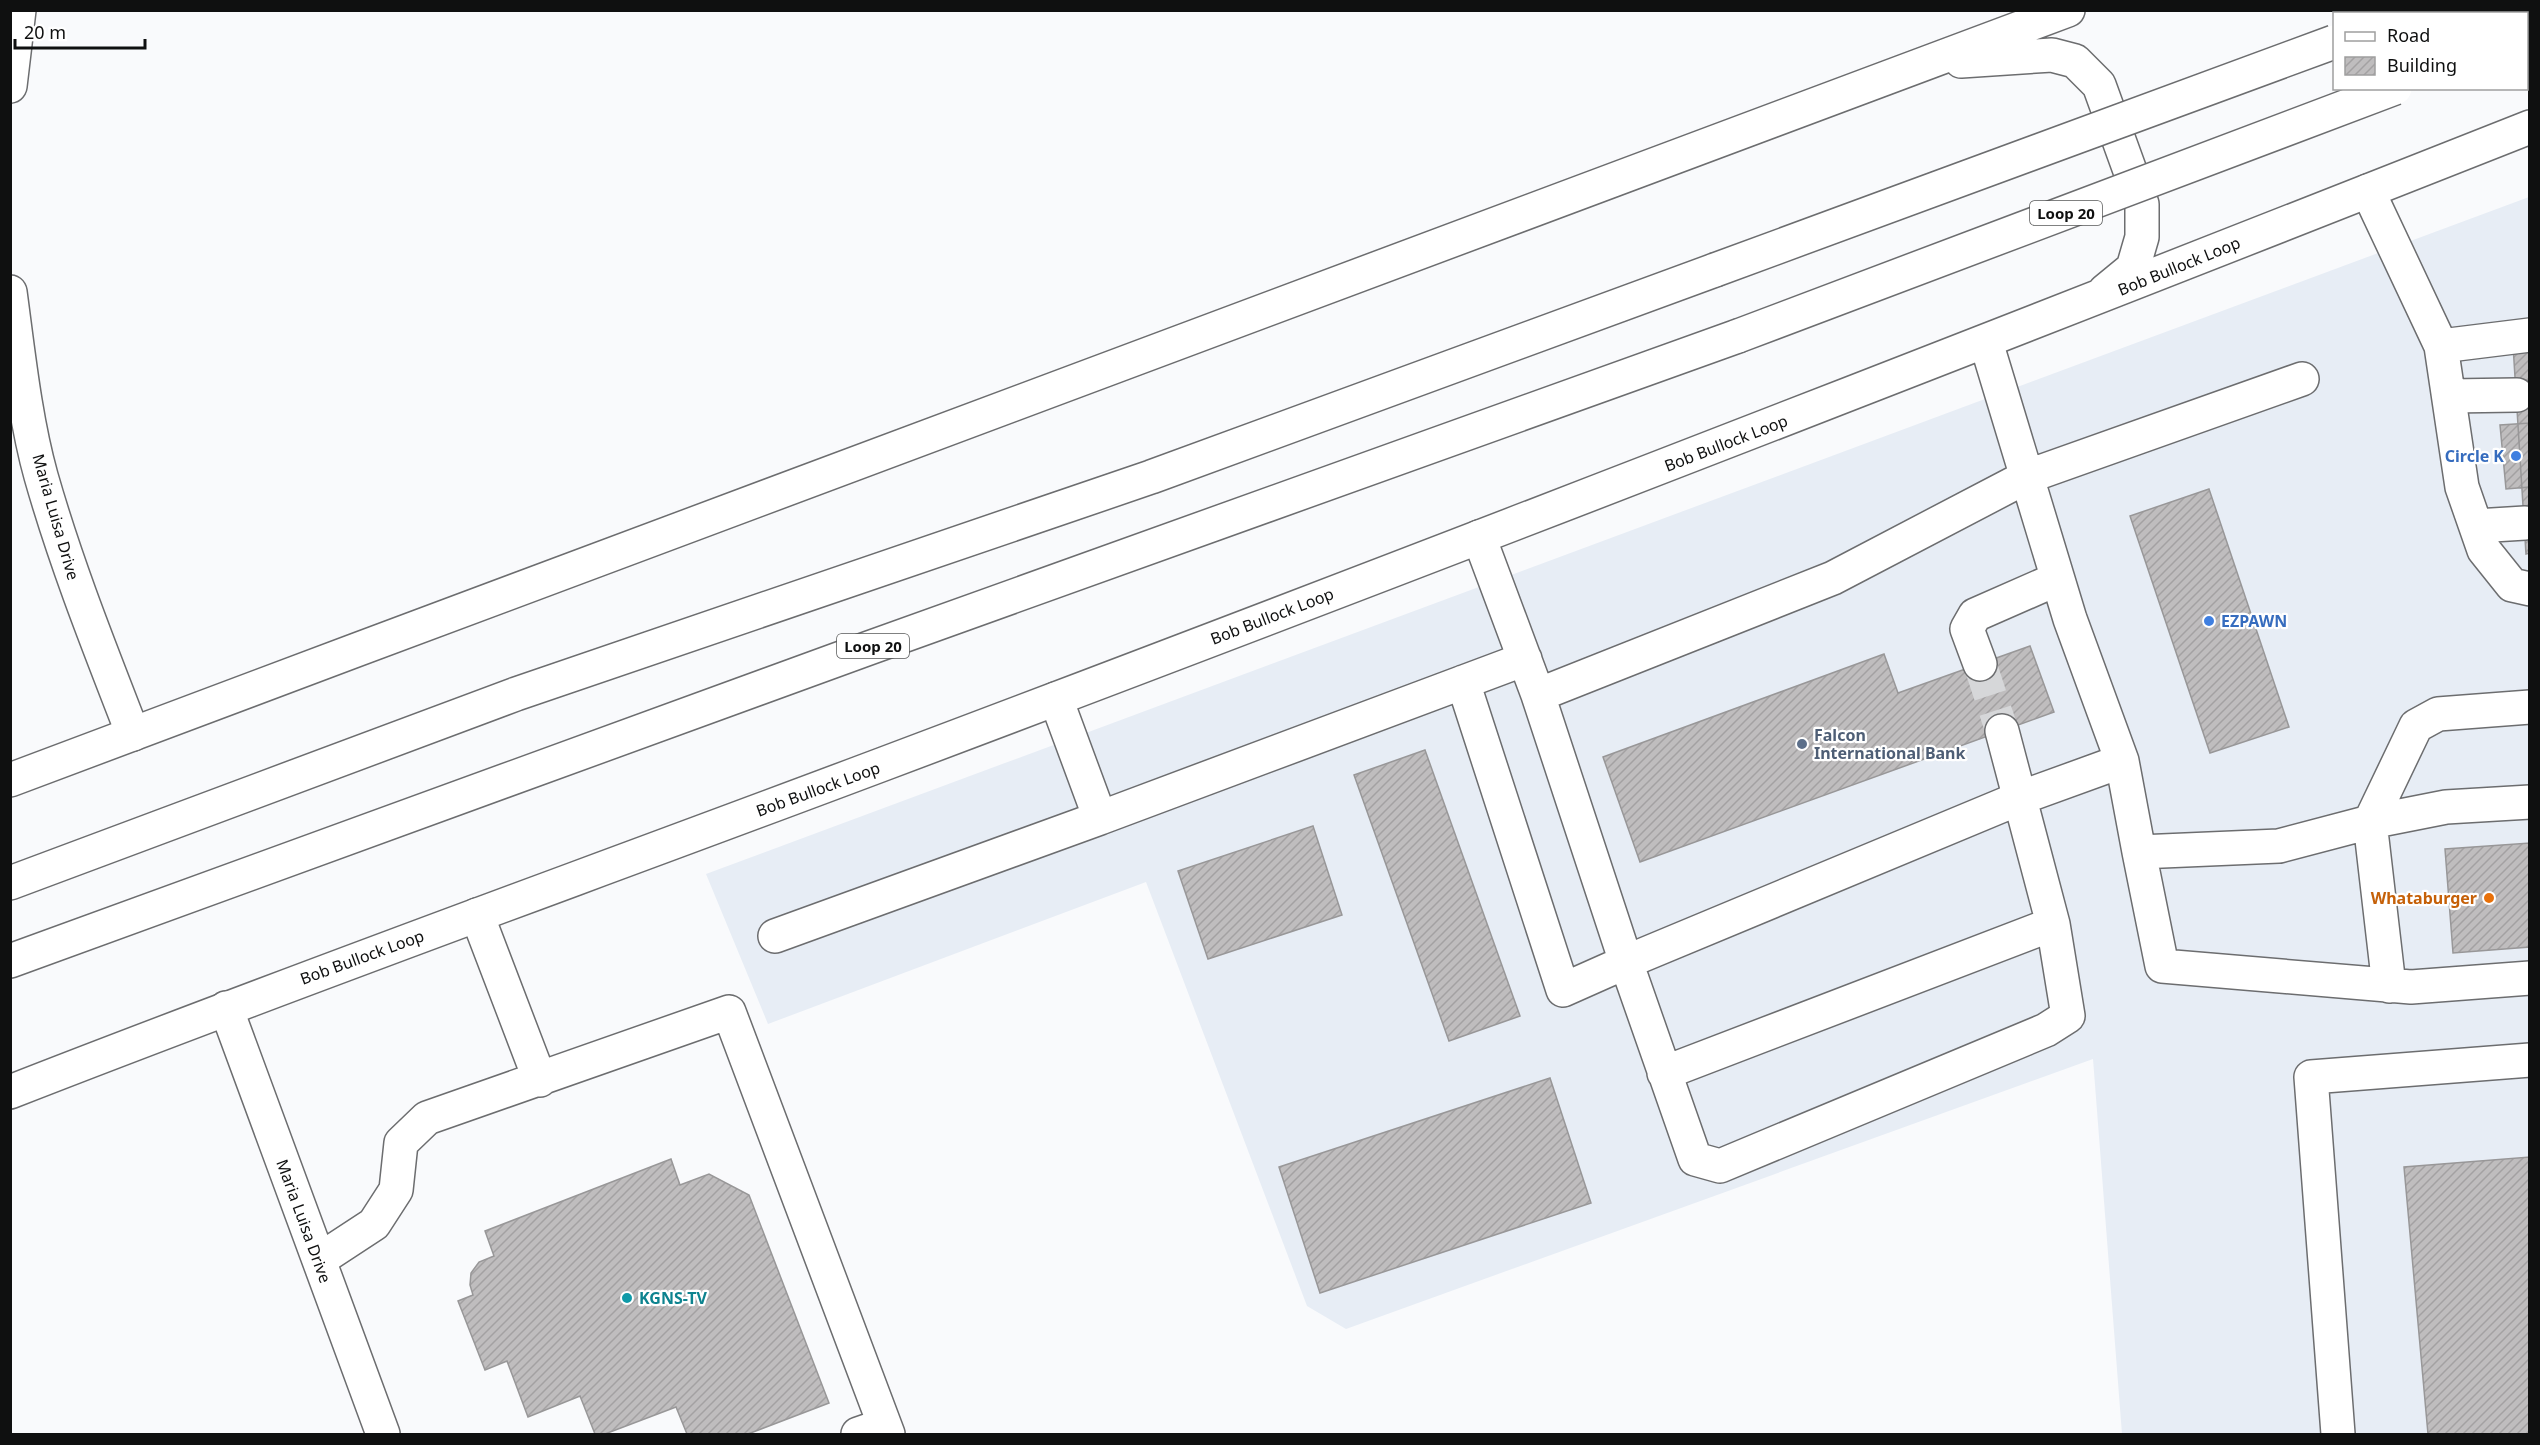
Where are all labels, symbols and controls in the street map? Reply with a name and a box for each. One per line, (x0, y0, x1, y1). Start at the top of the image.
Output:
scale bar (15, 12, 146, 50)
legend (2333, 12, 2528, 90)
text: 20 m (24, 20, 66, 44)
text: Road (2387, 23, 2430, 47)
text: Building (2387, 53, 2457, 77)
road number: Loop 20 (2030, 201, 2102, 225)
street label: Bob Bullock Loop (2114, 231, 2244, 301)
street label: Bob Bullock Loop (1661, 409, 1791, 477)
place label: Circle K (2445, 445, 2504, 467)
marker: Circle K (2509, 449, 2523, 463)
street label: Maria Luisa Drive (27, 451, 85, 583)
street label: Bob Bullock Loop (1207, 582, 1337, 650)
place label: EZPAWN (2221, 610, 2287, 632)
marker: EZPAWN (2202, 614, 2216, 628)
road number: Loop 20 (837, 634, 909, 658)
place label: Falcon International Bank (1814, 724, 1966, 764)
marker: Falcon International Bank (1795, 737, 1809, 751)
street label: Bob Bullock Loop (753, 756, 883, 822)
place label: Whataburger (2371, 887, 2477, 909)
marker: Whataburger (2482, 891, 2496, 905)
street label: Bob Bullock Loop (297, 924, 427, 990)
street label: Maria Luisa Drive (271, 1156, 337, 1286)
place label: KGNS-TV (639, 1287, 707, 1309)
marker: KGNS-TV (620, 1291, 634, 1305)

